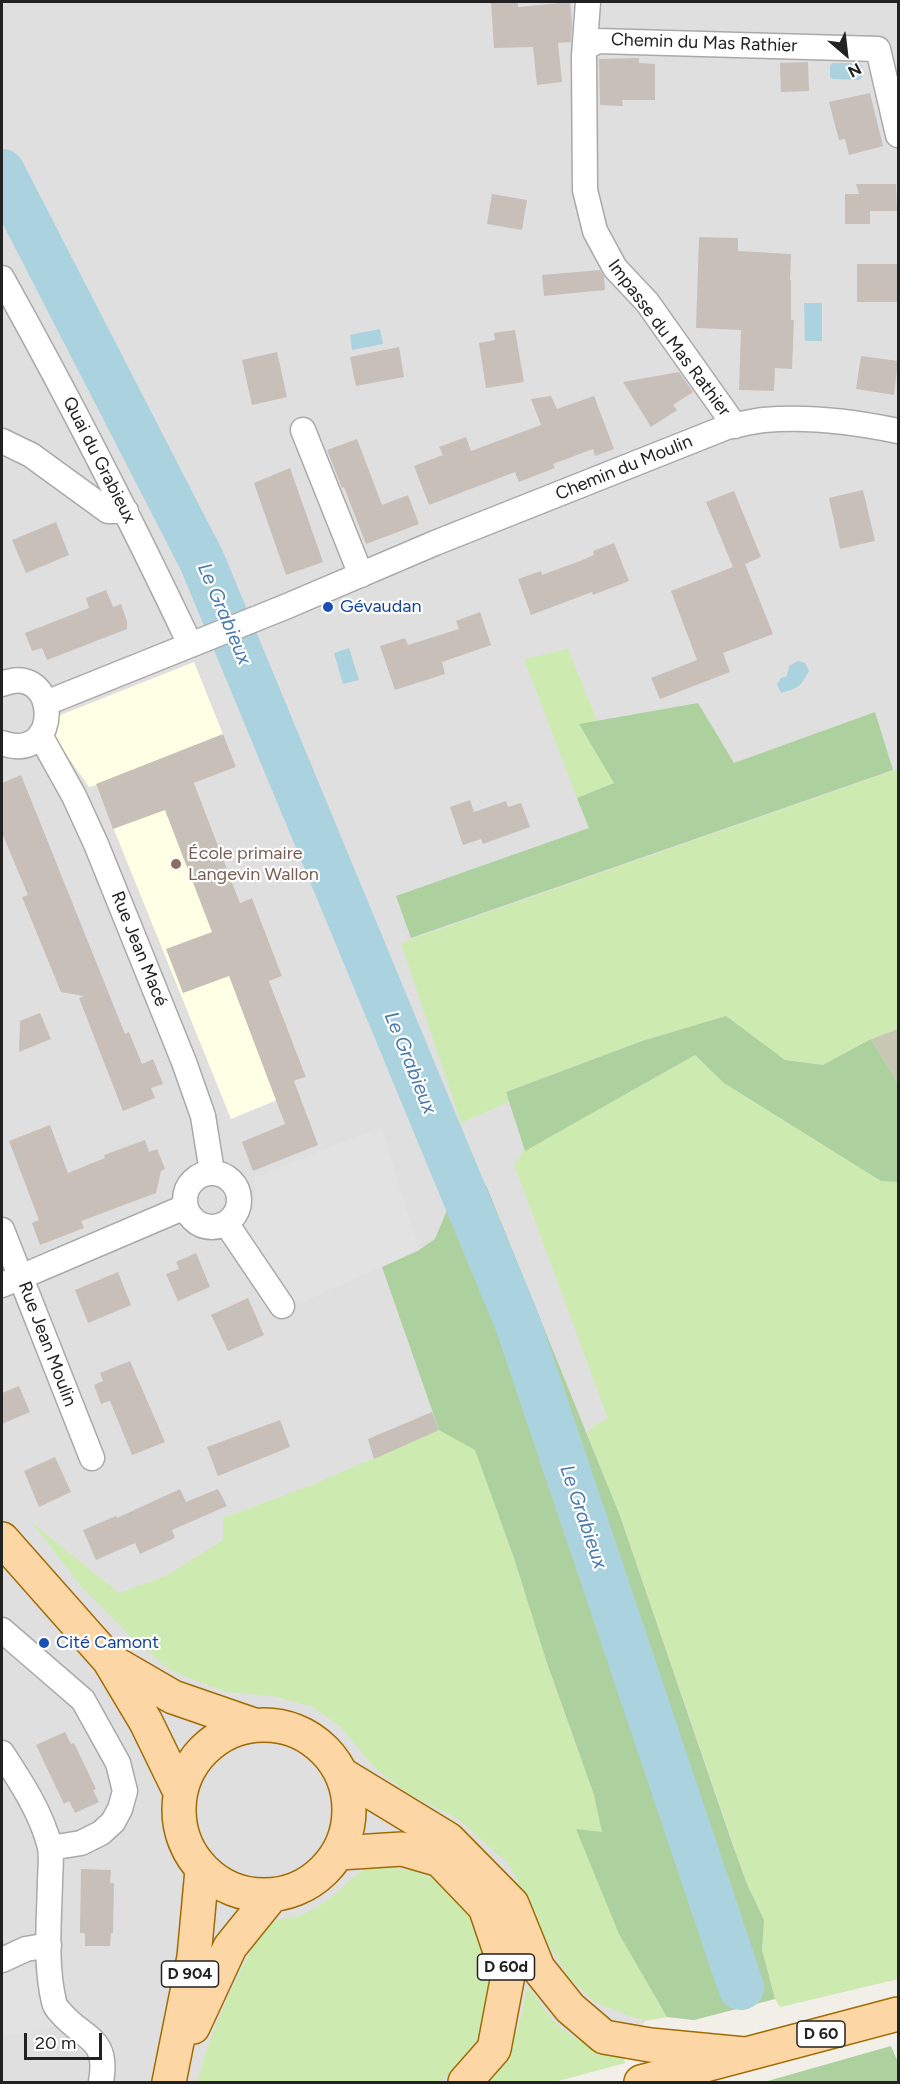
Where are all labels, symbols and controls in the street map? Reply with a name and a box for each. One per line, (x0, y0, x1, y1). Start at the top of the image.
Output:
north arrow (816, 24, 876, 84)
street label: Chemin du Mas Rathier (610, 29, 798, 57)
text: N (845, 59, 865, 82)
street label: Impasse du Mas Rathier (603, 255, 735, 421)
street label: Quai du Grabieux (58, 393, 140, 527)
street label: Chemin du Moulin (552, 431, 696, 505)
water label: Le Grabieux (192, 560, 256, 668)
place label: Gévaudan (340, 596, 421, 618)
marker: Gévaudan (321, 600, 335, 614)
place label: École primaire Langevin Wallon (188, 843, 319, 886)
marker: École primaire Langevin Wallon (169, 857, 183, 871)
street label: Rue Jean Macé (106, 888, 172, 1010)
water label: Le Grabieux (379, 1008, 441, 1118)
street label: Rue Jean Moulin (13, 1278, 81, 1410)
water label: Le Grabieux (554, 1462, 612, 1572)
place label: Cité Camont (56, 1632, 159, 1654)
marker: Cité Camont (37, 1636, 51, 1650)
road number: D 60d (478, 1954, 534, 1980)
road number: D 904 (162, 1961, 219, 1987)
scale bar (27, 2021, 105, 2059)
road number: D 60 (797, 2021, 845, 2047)
text: 20 m (35, 2032, 76, 2054)

